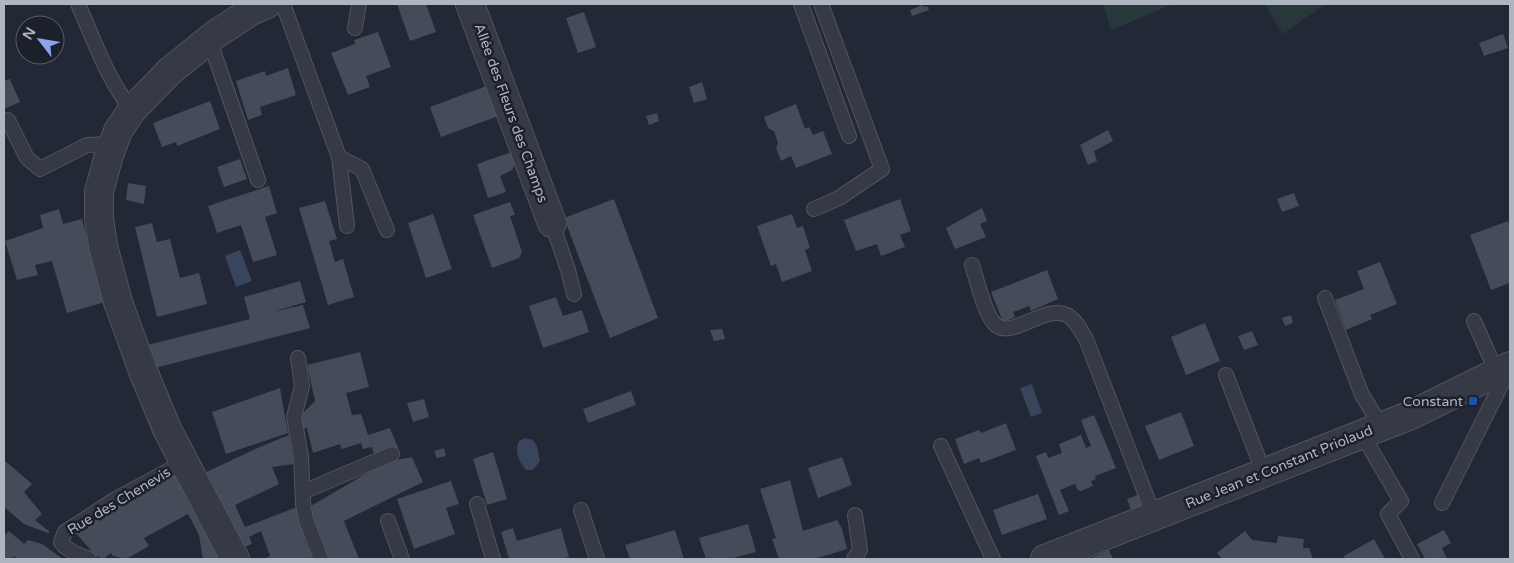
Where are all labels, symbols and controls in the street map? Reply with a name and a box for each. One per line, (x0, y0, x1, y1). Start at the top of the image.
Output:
north arrow (15, 15, 65, 65)
street label: Allée des Fleurs des Champs (471, 21, 552, 205)
text: N (19, 24, 39, 43)
place label: Constant (1403, 393, 1464, 410)
marker: Constant (1467, 395, 1479, 407)
street label: Rue Jean et Constant Priolaud (1183, 422, 1375, 512)
street label: Rue des Chenevis (64, 463, 174, 539)

